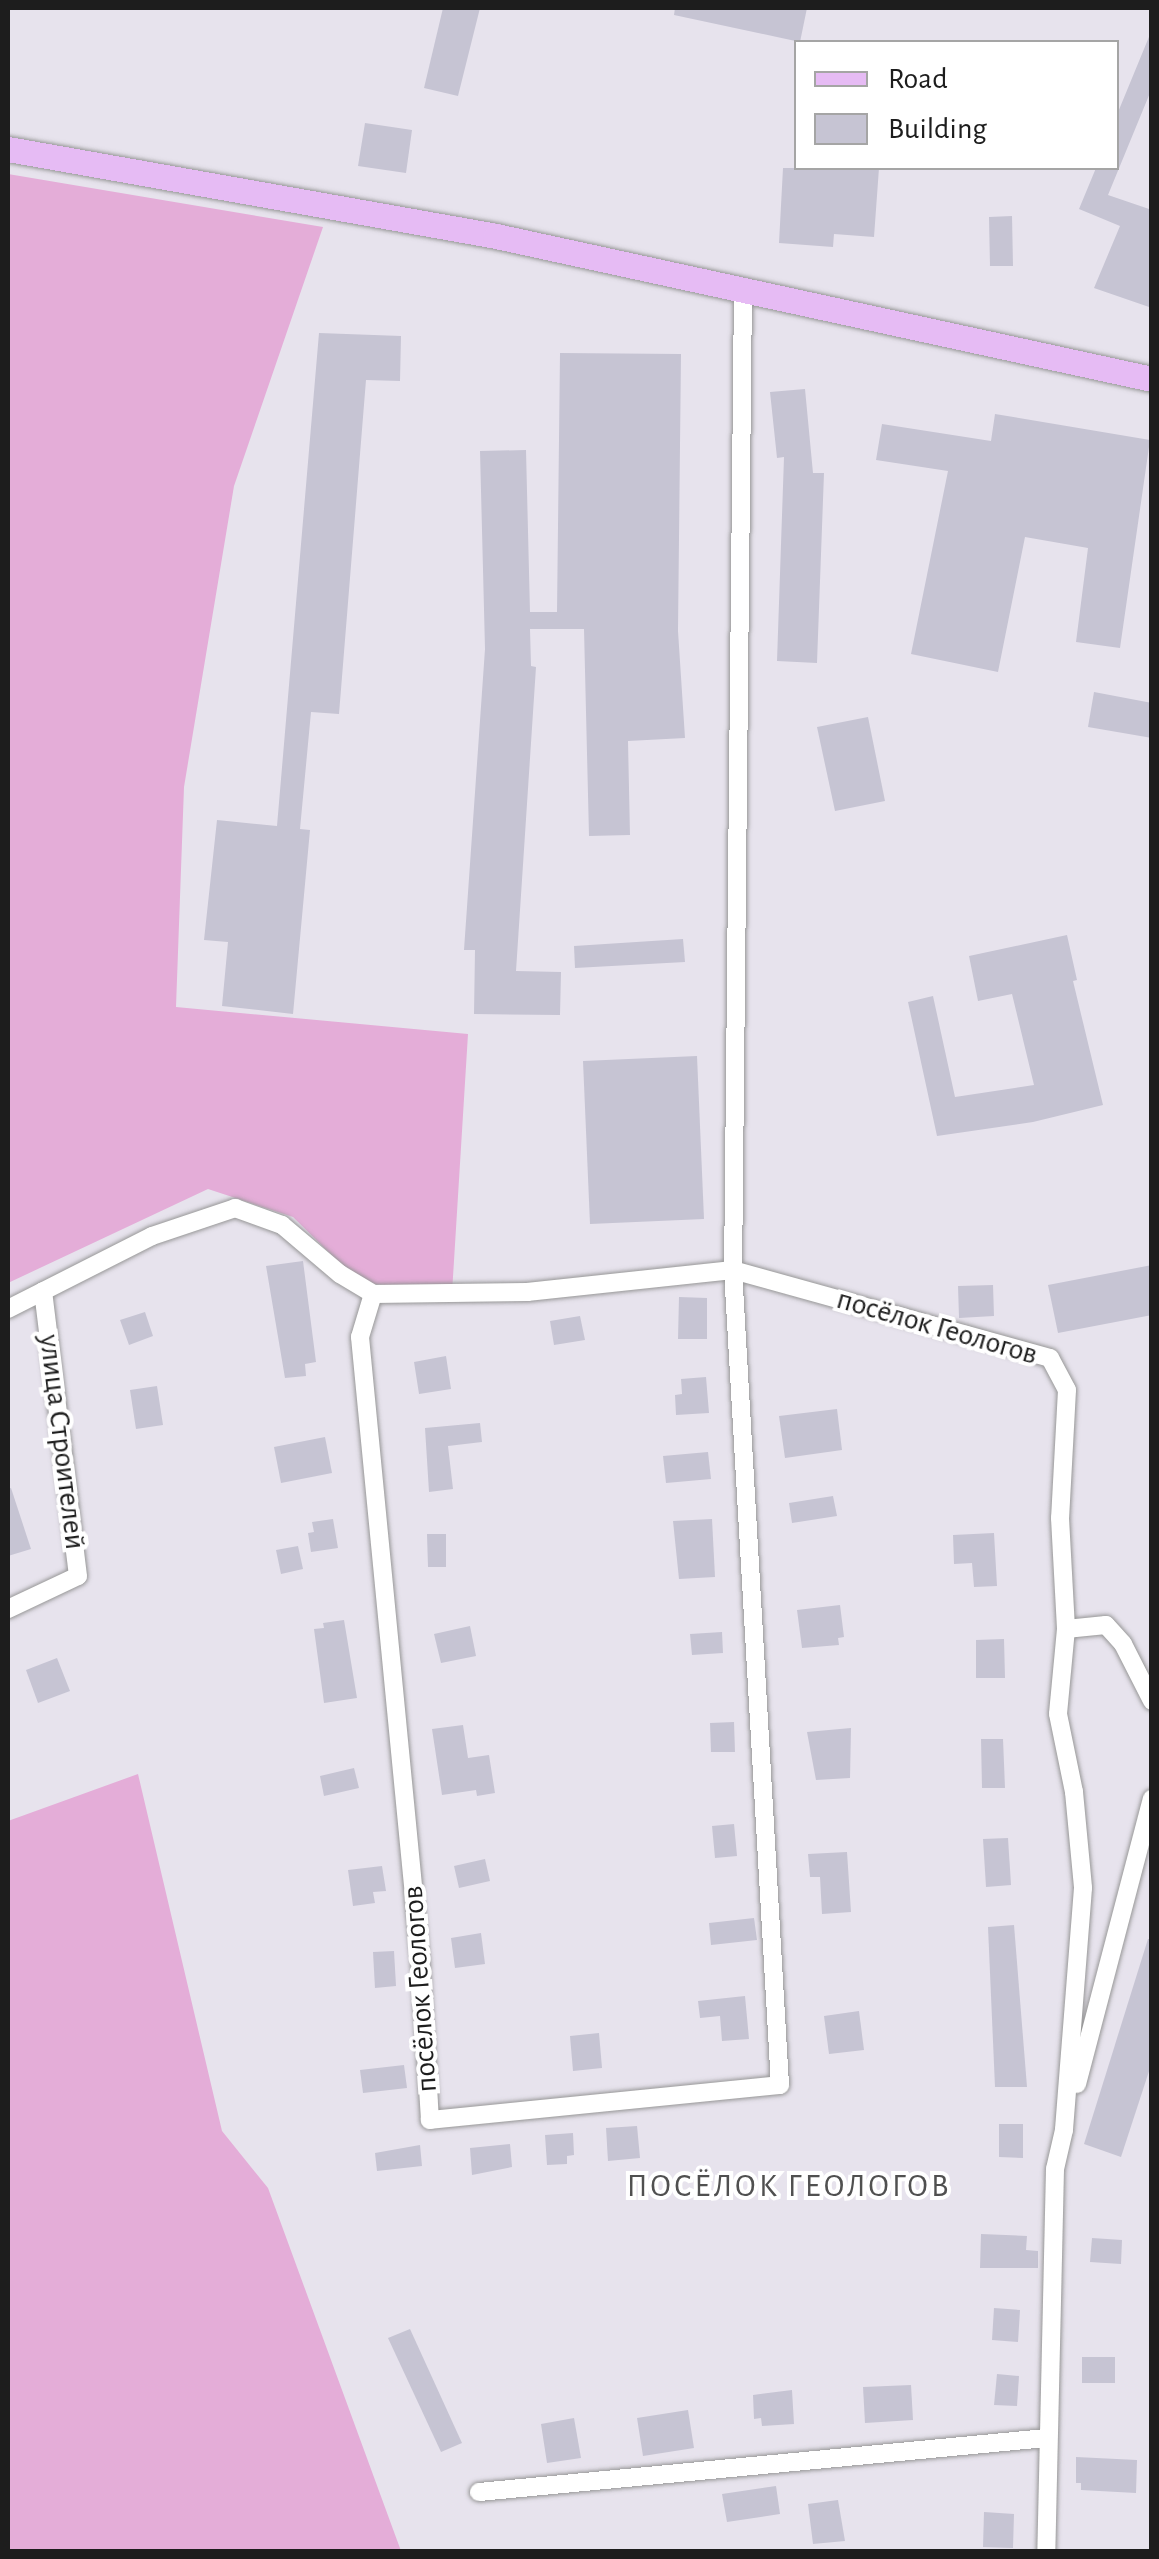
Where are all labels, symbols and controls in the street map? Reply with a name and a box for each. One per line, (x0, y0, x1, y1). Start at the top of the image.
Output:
legend (794, 40, 1119, 170)
text: Road (888, 64, 948, 94)
text: Building (888, 114, 987, 144)
street label: посёлок Геологов (832, 1281, 1042, 1373)
street label: улица Строителей (31, 1332, 93, 1552)
street label: посёлок Геологов (395, 1884, 445, 2094)
district label: ПОСЁЛОК ГЕОЛОГОВ (627, 2167, 951, 2205)

